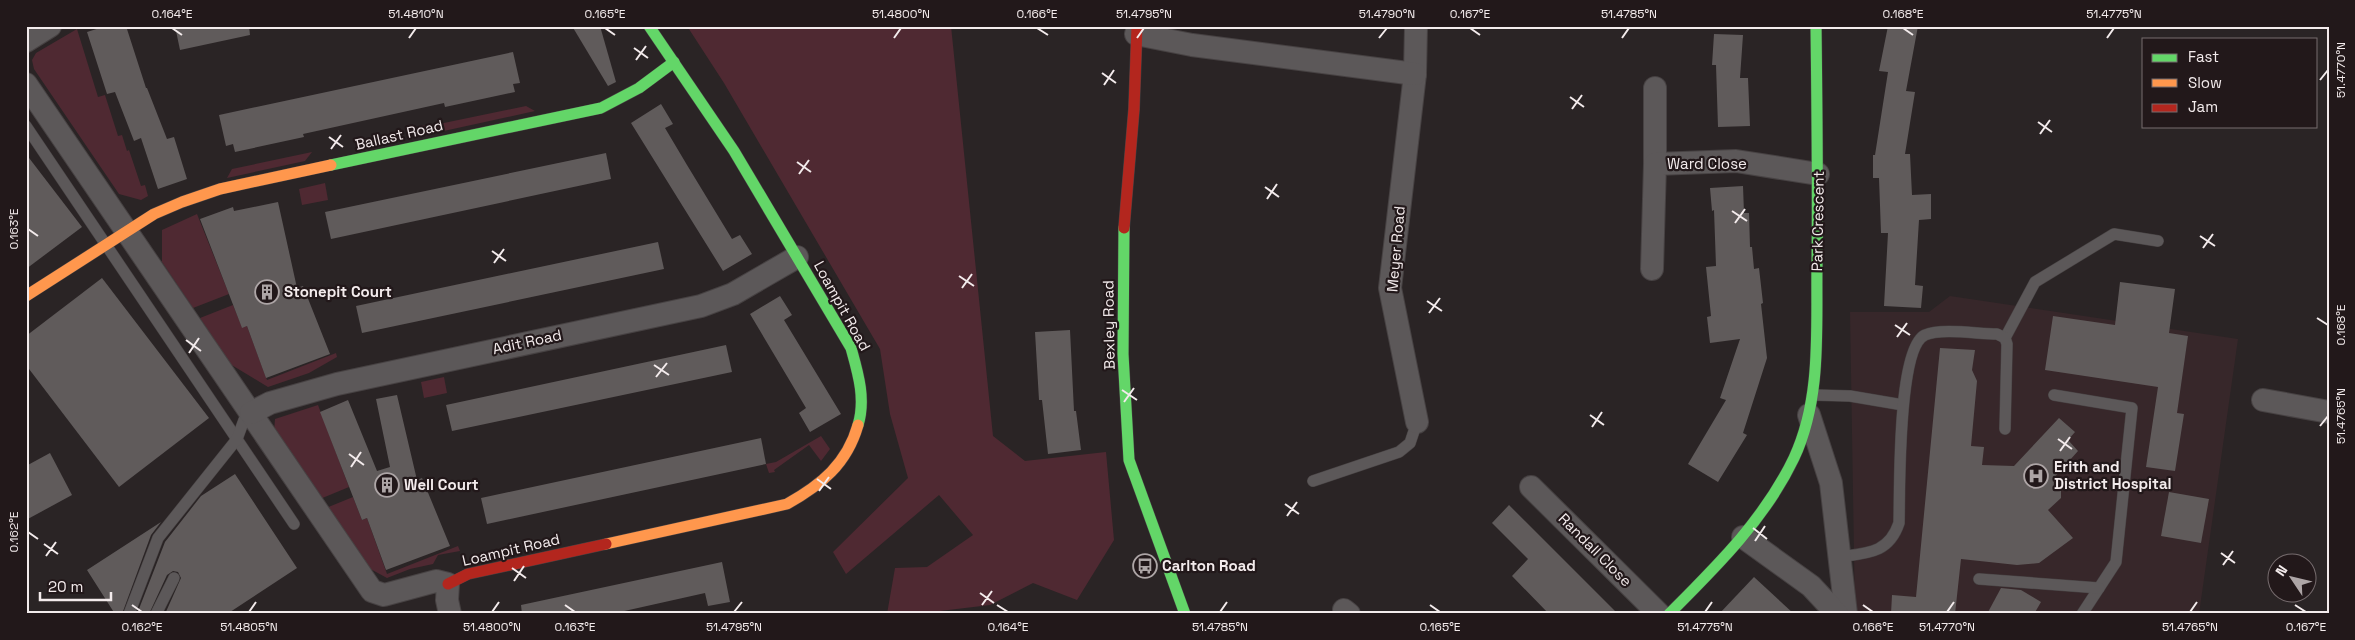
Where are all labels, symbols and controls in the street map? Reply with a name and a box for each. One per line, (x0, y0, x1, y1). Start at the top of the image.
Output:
text: 0.164°E (151, 6, 193, 22)
text: 51.4810°N (388, 6, 444, 22)
text: 0.165°E (585, 6, 626, 22)
text: 51.4800°N (872, 6, 930, 22)
text: 0.166°E (1016, 6, 1058, 22)
text: 51.4795°N (1116, 6, 1172, 22)
text: 51.4790°N (1359, 6, 1415, 22)
text: 0.167°E (1450, 6, 1490, 22)
text: 51.4785°N (1601, 6, 1657, 22)
text: 0.168°E (1882, 6, 1924, 22)
text: 51.4775°N (2086, 6, 2142, 22)
legend (2142, 38, 2318, 128)
text: 51.4770°N (2333, 42, 2349, 98)
text: Fast (2188, 47, 2219, 66)
text: Slow (2188, 73, 2222, 92)
text: Jam (2188, 97, 2218, 116)
street label: Ballast Road (353, 115, 445, 154)
street label: Ward Close (1667, 154, 1747, 173)
street label: Park Crescent (1807, 170, 1828, 271)
street label: Meyer Road (1382, 205, 1409, 293)
text: 0.163°E (6, 208, 22, 250)
street label: Loampit Road (810, 257, 875, 354)
building icon: Stonepit Court (254, 279, 280, 305)
street label: Bexley Road (1098, 280, 1119, 370)
place label: Stonepit Court (284, 282, 392, 301)
text: 0.168°E (2333, 304, 2349, 346)
street label: Adit Road (491, 325, 563, 358)
text: 51.4765°N (2333, 388, 2349, 444)
place label: Erith and District Hospital (2054, 457, 2172, 493)
hospital icon: Erith and District Hospital (2023, 463, 2049, 489)
building icon: Well Court (374, 472, 400, 498)
place label: Well Court (404, 475, 479, 494)
street label: Randall Close (1555, 509, 1636, 590)
text: 0.162°E (6, 511, 22, 552)
street label: Loampit Road (460, 529, 562, 570)
north arrow (2268, 552, 2318, 602)
bus stop icon: Carlton Road (1132, 553, 1158, 579)
place label: Carlton Road (1162, 556, 1256, 575)
text: N (2271, 562, 2291, 580)
scale bar (40, 570, 111, 602)
text: 20 m (48, 577, 83, 596)
text: 0.162°E (122, 619, 163, 635)
text: 51.4805°N (220, 619, 278, 635)
text: 51.4800°N (463, 619, 521, 635)
text: 0.163°E (555, 619, 596, 635)
text: 51.4795°N (706, 619, 762, 635)
text: 0.164°E (987, 619, 1029, 635)
text: 51.4785°N (1192, 619, 1248, 635)
text: 0.165°E (1420, 619, 1461, 635)
text: 51.4775°N (1677, 619, 1733, 635)
text: 0.166°E (1852, 619, 1894, 635)
text: 51.4770°N (1919, 619, 1975, 635)
text: 51.4765°N (2162, 619, 2218, 635)
text: 0.167°E (2286, 619, 2326, 635)

